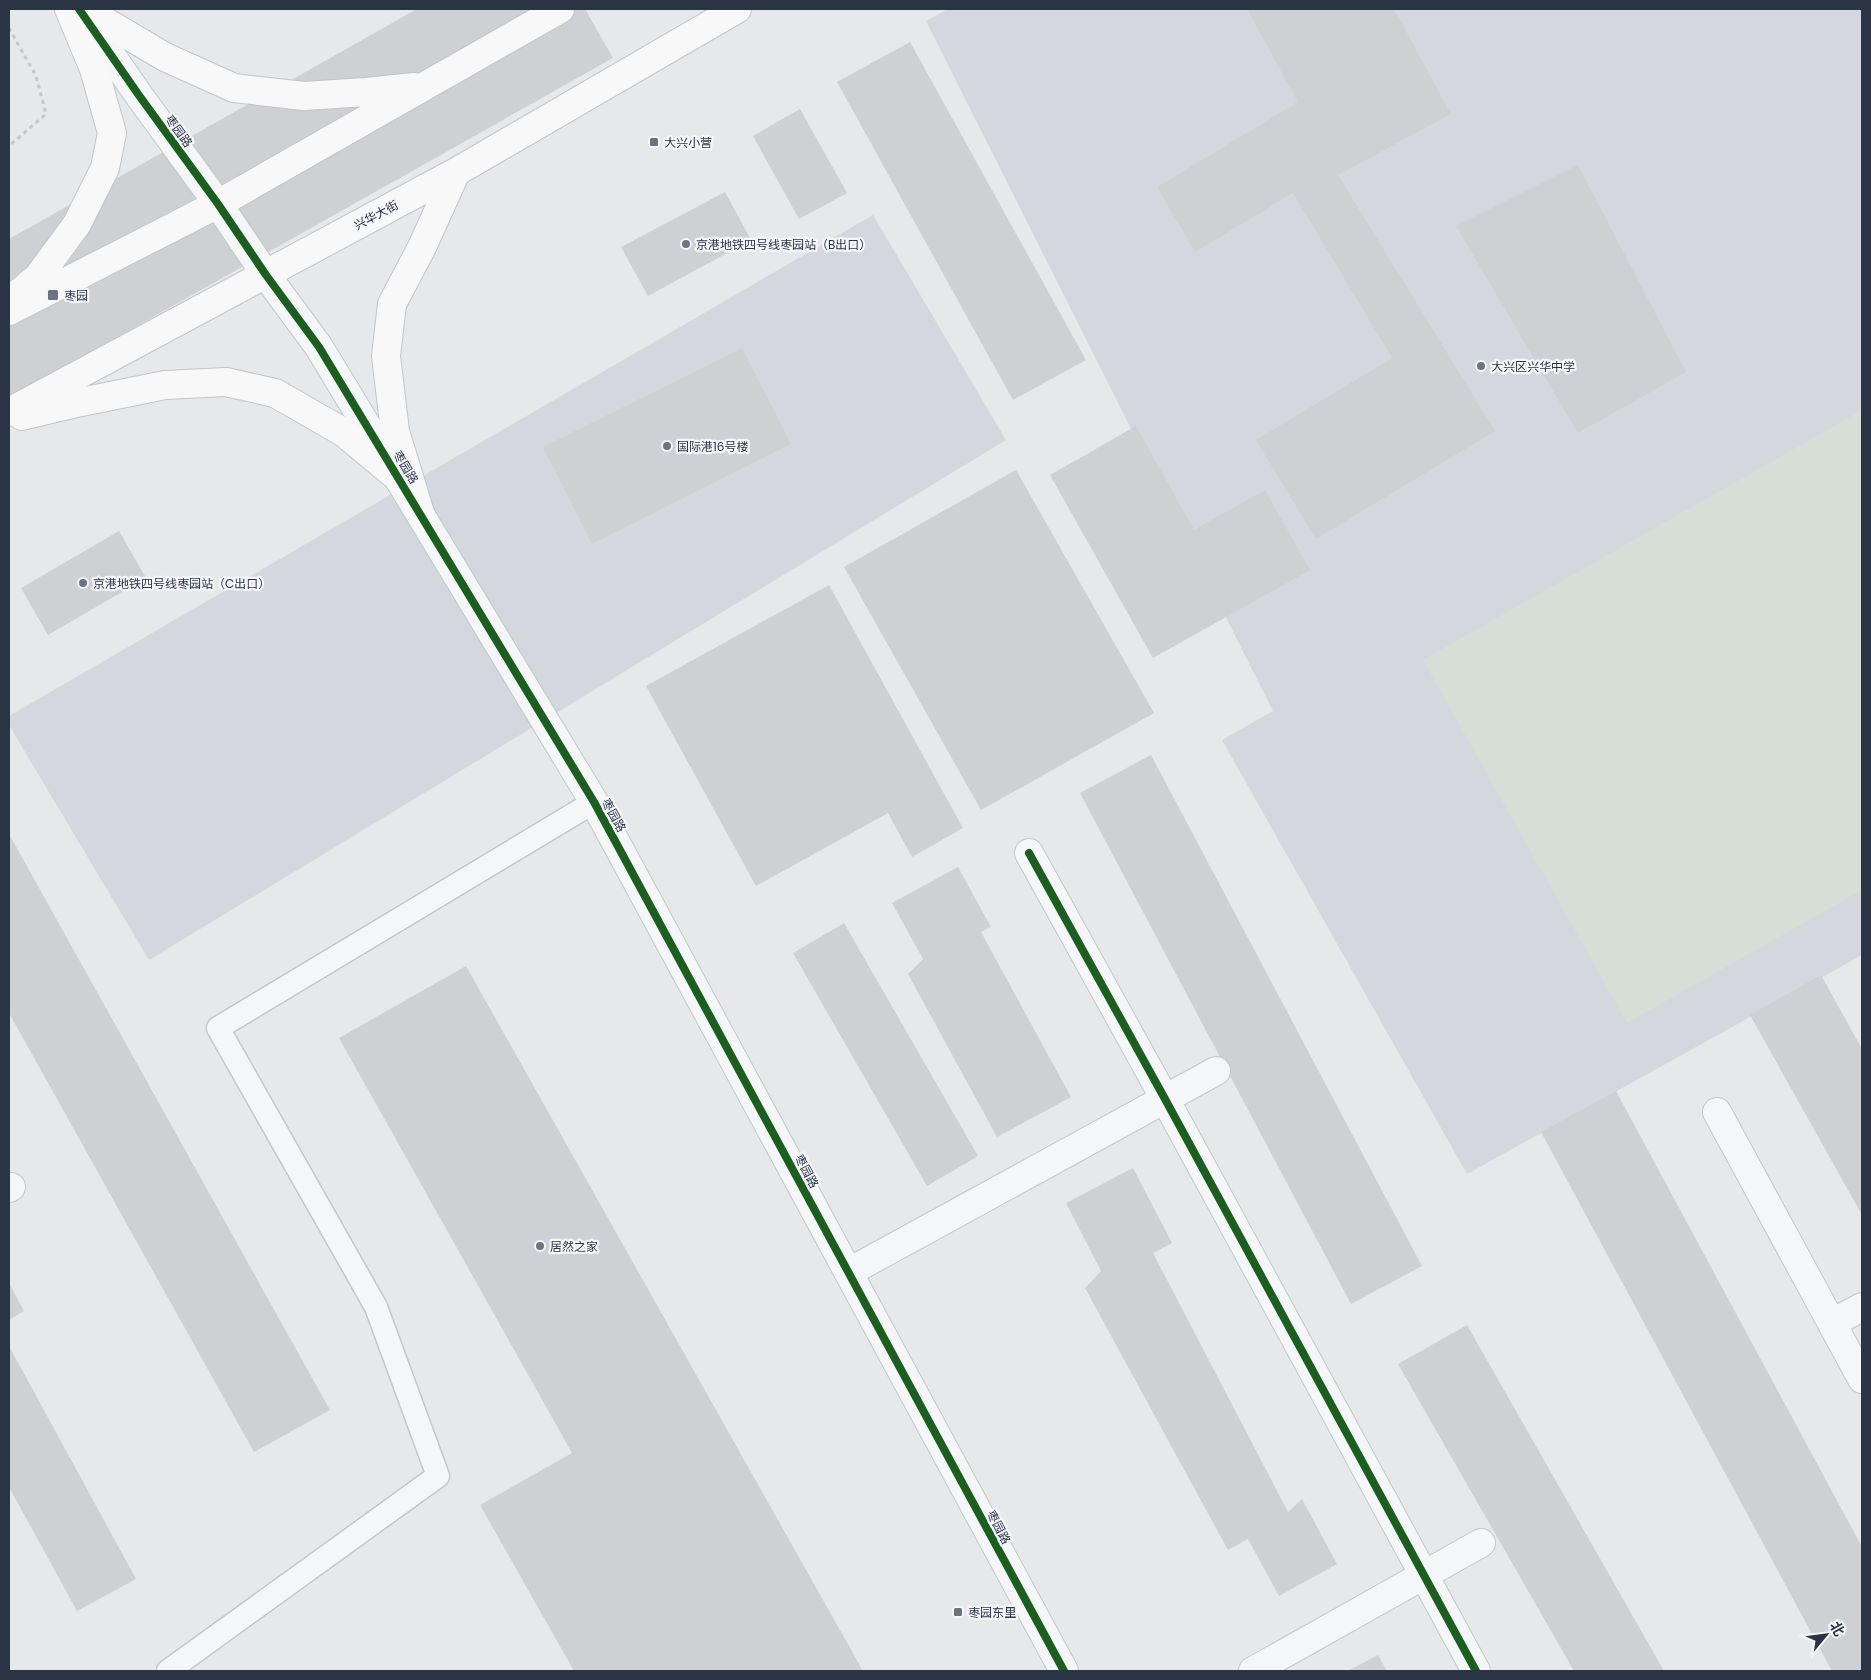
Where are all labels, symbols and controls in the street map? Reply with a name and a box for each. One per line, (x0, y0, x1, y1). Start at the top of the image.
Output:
street label: 枣园路 (162, 111, 196, 151)
place label: 大兴小营 (664, 134, 712, 151)
marker: 大兴小营 (648, 136, 660, 148)
street label: 兴华大街 (351, 196, 401, 234)
place label: 京港地铁四号线枣园站（B出口） (696, 236, 871, 253)
marker: 京港地铁四号线枣园站（B出口） (680, 238, 692, 250)
place label: 枣园 (64, 287, 88, 304)
marker: 枣园 (46, 288, 60, 302)
place label: 大兴区兴华中学 (1491, 358, 1575, 375)
marker: 大兴区兴华中学 (1475, 360, 1487, 372)
place label: 国际港16号楼 (677, 438, 748, 455)
marker: 国际港16号楼 (661, 440, 673, 452)
street label: 枣园路 (389, 447, 423, 487)
place label: 京港地铁四号线枣园站（C出口） (93, 575, 270, 592)
marker: 京港地铁四号线枣园站（C出口） (77, 577, 89, 589)
street label: 枣园路 (598, 795, 630, 835)
street label: 枣园路 (791, 1151, 823, 1191)
place label: 居然之家 (550, 1238, 598, 1255)
marker: 居然之家 (534, 1240, 546, 1252)
street label: 枣园路 (983, 1507, 1015, 1547)
place label: 枣园东里 (968, 1604, 1016, 1621)
marker: 枣园东里 (952, 1606, 964, 1618)
north arrow (1801, 1610, 1851, 1660)
text: 北 (1825, 1618, 1850, 1640)

